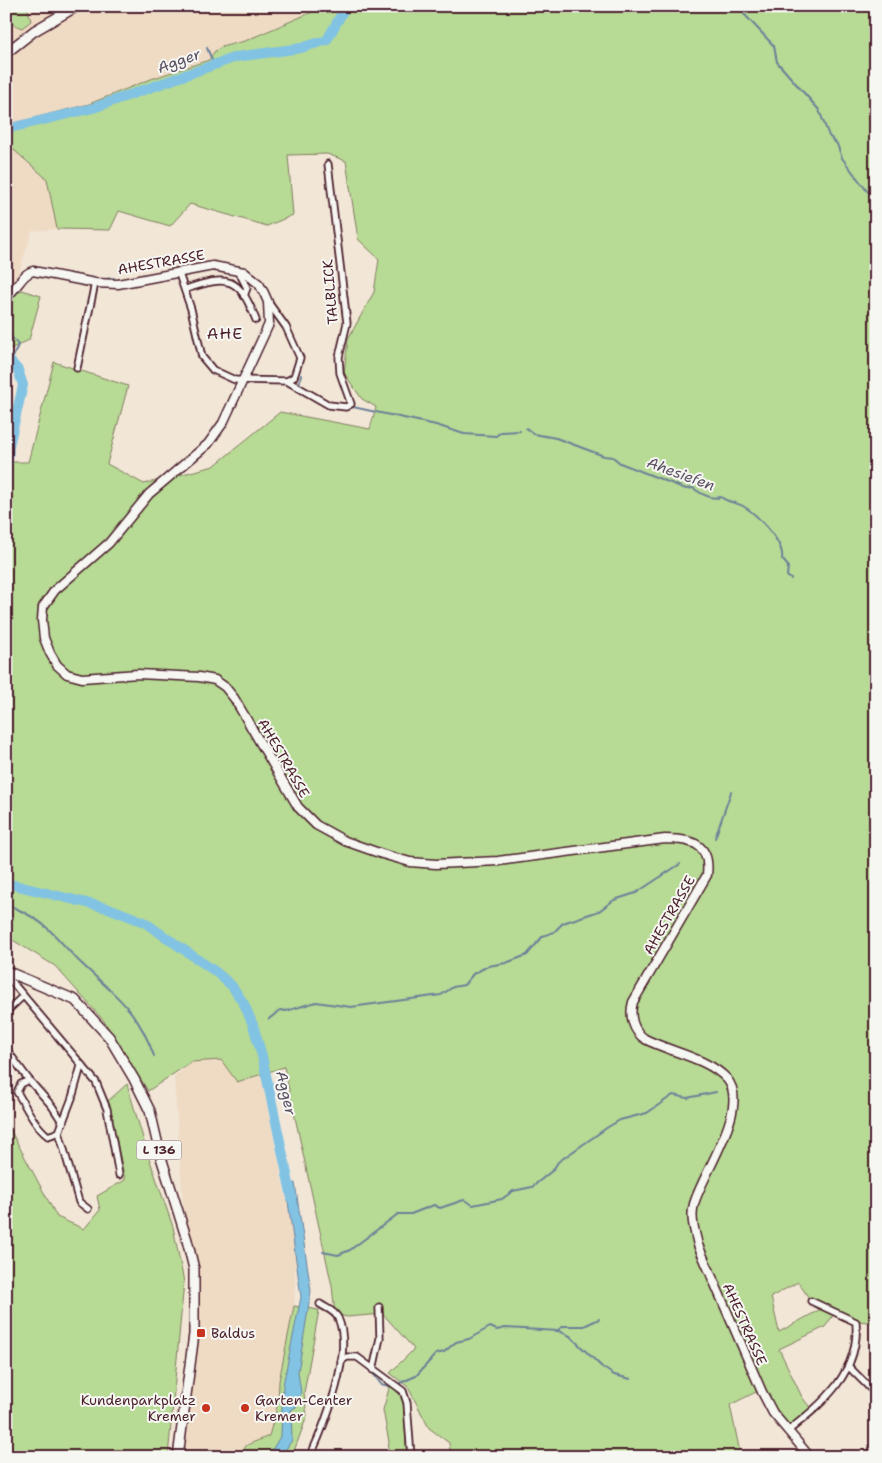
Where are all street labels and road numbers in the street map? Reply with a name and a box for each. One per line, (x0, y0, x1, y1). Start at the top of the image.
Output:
street label: AHESTRASSE (116, 245, 206, 279)
street label: TALBLICK (318, 259, 342, 325)
street label: AHESTRASSE (254, 715, 314, 801)
street label: AHESTRASSE (639, 872, 699, 958)
road number: L 136 (136, 1140, 182, 1160)
street label: AHESTRASSE (719, 1280, 771, 1368)

